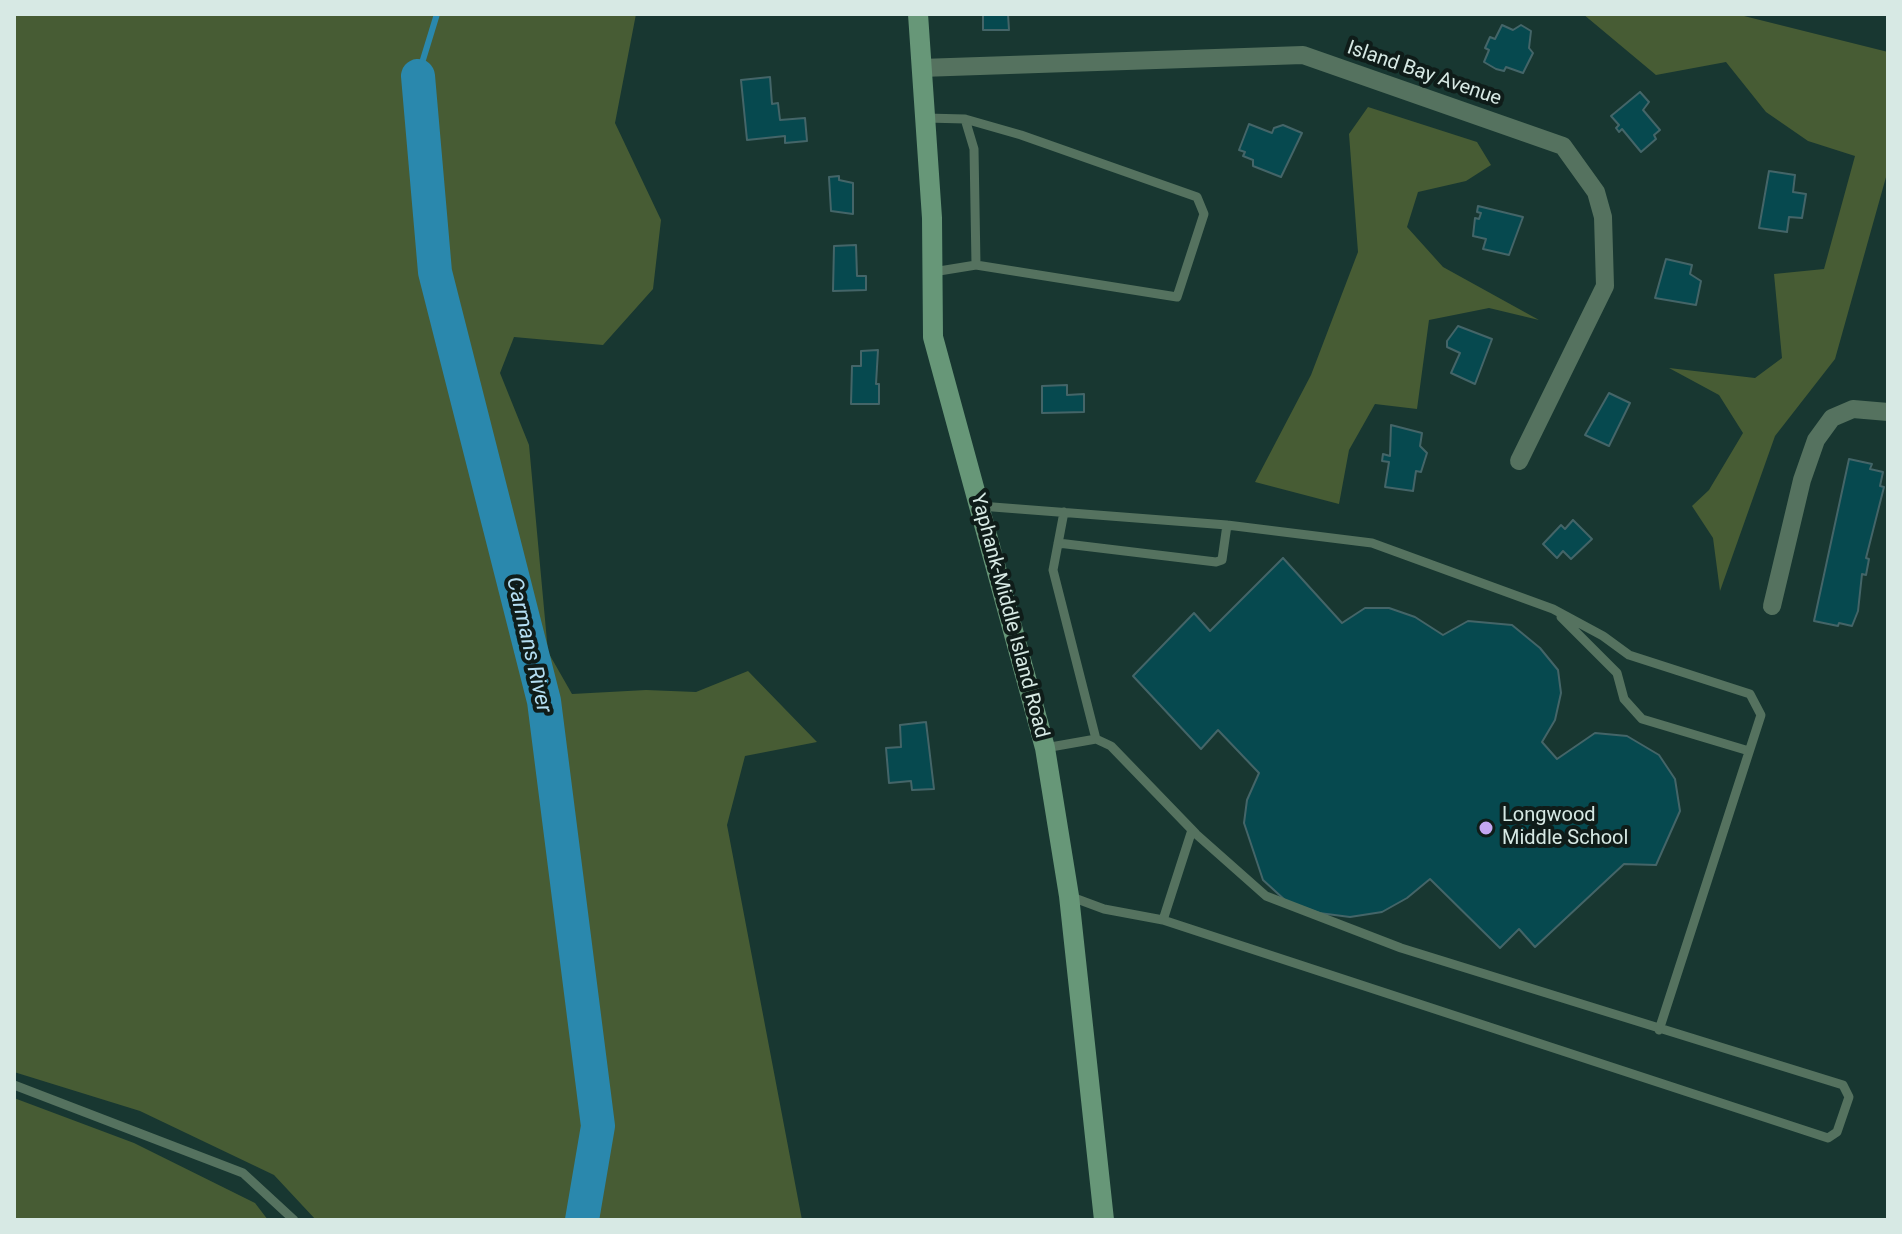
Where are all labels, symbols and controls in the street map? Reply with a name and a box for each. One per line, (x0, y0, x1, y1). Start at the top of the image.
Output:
street label: Island Bay Avenue (1344, 36, 1504, 112)
street label: Yaphank-Middle Island Road (965, 491, 1053, 741)
water label: Carmans River (500, 575, 556, 715)
place label: Longwood Middle School (1502, 804, 1628, 851)
marker: Longwood Middle School (1477, 819, 1495, 837)

